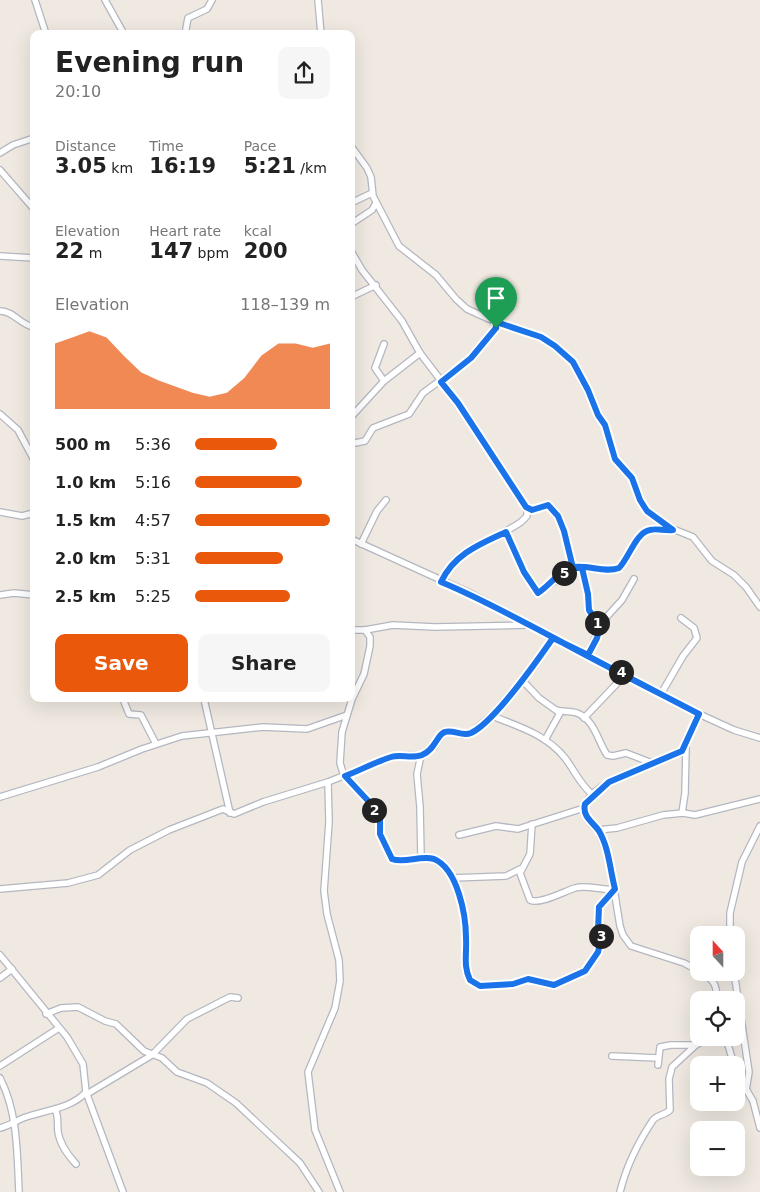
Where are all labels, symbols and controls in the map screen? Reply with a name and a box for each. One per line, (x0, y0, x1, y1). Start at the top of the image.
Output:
text: Evening run (55, 46, 244, 79)
button: share (278, 47, 330, 99)
text: 20:10 (55, 82, 101, 101)
text: Distance (55, 138, 116, 154)
text: Time (149, 138, 184, 154)
text: Pace (244, 138, 276, 154)
text: 3.05 (55, 154, 107, 178)
text: 16:19 (149, 154, 216, 178)
text: 5:21 (244, 154, 296, 178)
text: km (107, 160, 133, 176)
text: /km (296, 160, 327, 176)
text: Elevation (55, 223, 120, 239)
text: Heart rate (149, 223, 221, 239)
text: kcal (244, 223, 272, 239)
text: 22 (55, 239, 84, 263)
text: 147 (149, 239, 193, 263)
text: 200 (244, 239, 288, 263)
text: m (84, 245, 102, 261)
text: bpm (193, 245, 229, 261)
pin (475, 277, 517, 328)
icon: arrive (482, 284, 510, 312)
text: Elevation (55, 295, 129, 314)
text: 118–139 m (240, 295, 330, 314)
text: 500 m (55, 435, 111, 454)
text: 5:36 (135, 435, 171, 454)
text: 1.0 km (55, 473, 116, 492)
text: 5:16 (135, 473, 171, 492)
text: 1.5 km (55, 511, 116, 530)
text: 4:57 (135, 511, 171, 530)
text: 2.0 km (55, 549, 116, 568)
text: 5:31 (135, 549, 171, 568)
pin: 5 (552, 560, 576, 586)
text: 5 (560, 565, 569, 581)
text: 2.5 km (55, 587, 116, 606)
text: 5:25 (135, 587, 171, 606)
pin: 1 (584, 610, 610, 636)
text: 1 (593, 615, 602, 631)
button: Save (55, 634, 188, 692)
button: Share (198, 634, 330, 692)
pin: 4 (608, 660, 634, 684)
text: 4 (617, 664, 626, 680)
pin: 2 (362, 798, 386, 822)
text: 2 (370, 802, 379, 818)
pin: 3 (588, 924, 614, 948)
north arrow (690, 926, 745, 981)
map controls (690, 926, 745, 1176)
text: 3 (597, 928, 606, 944)
button: locate (690, 991, 745, 1046)
button: + (690, 1056, 745, 1111)
button: − (690, 1121, 745, 1176)

